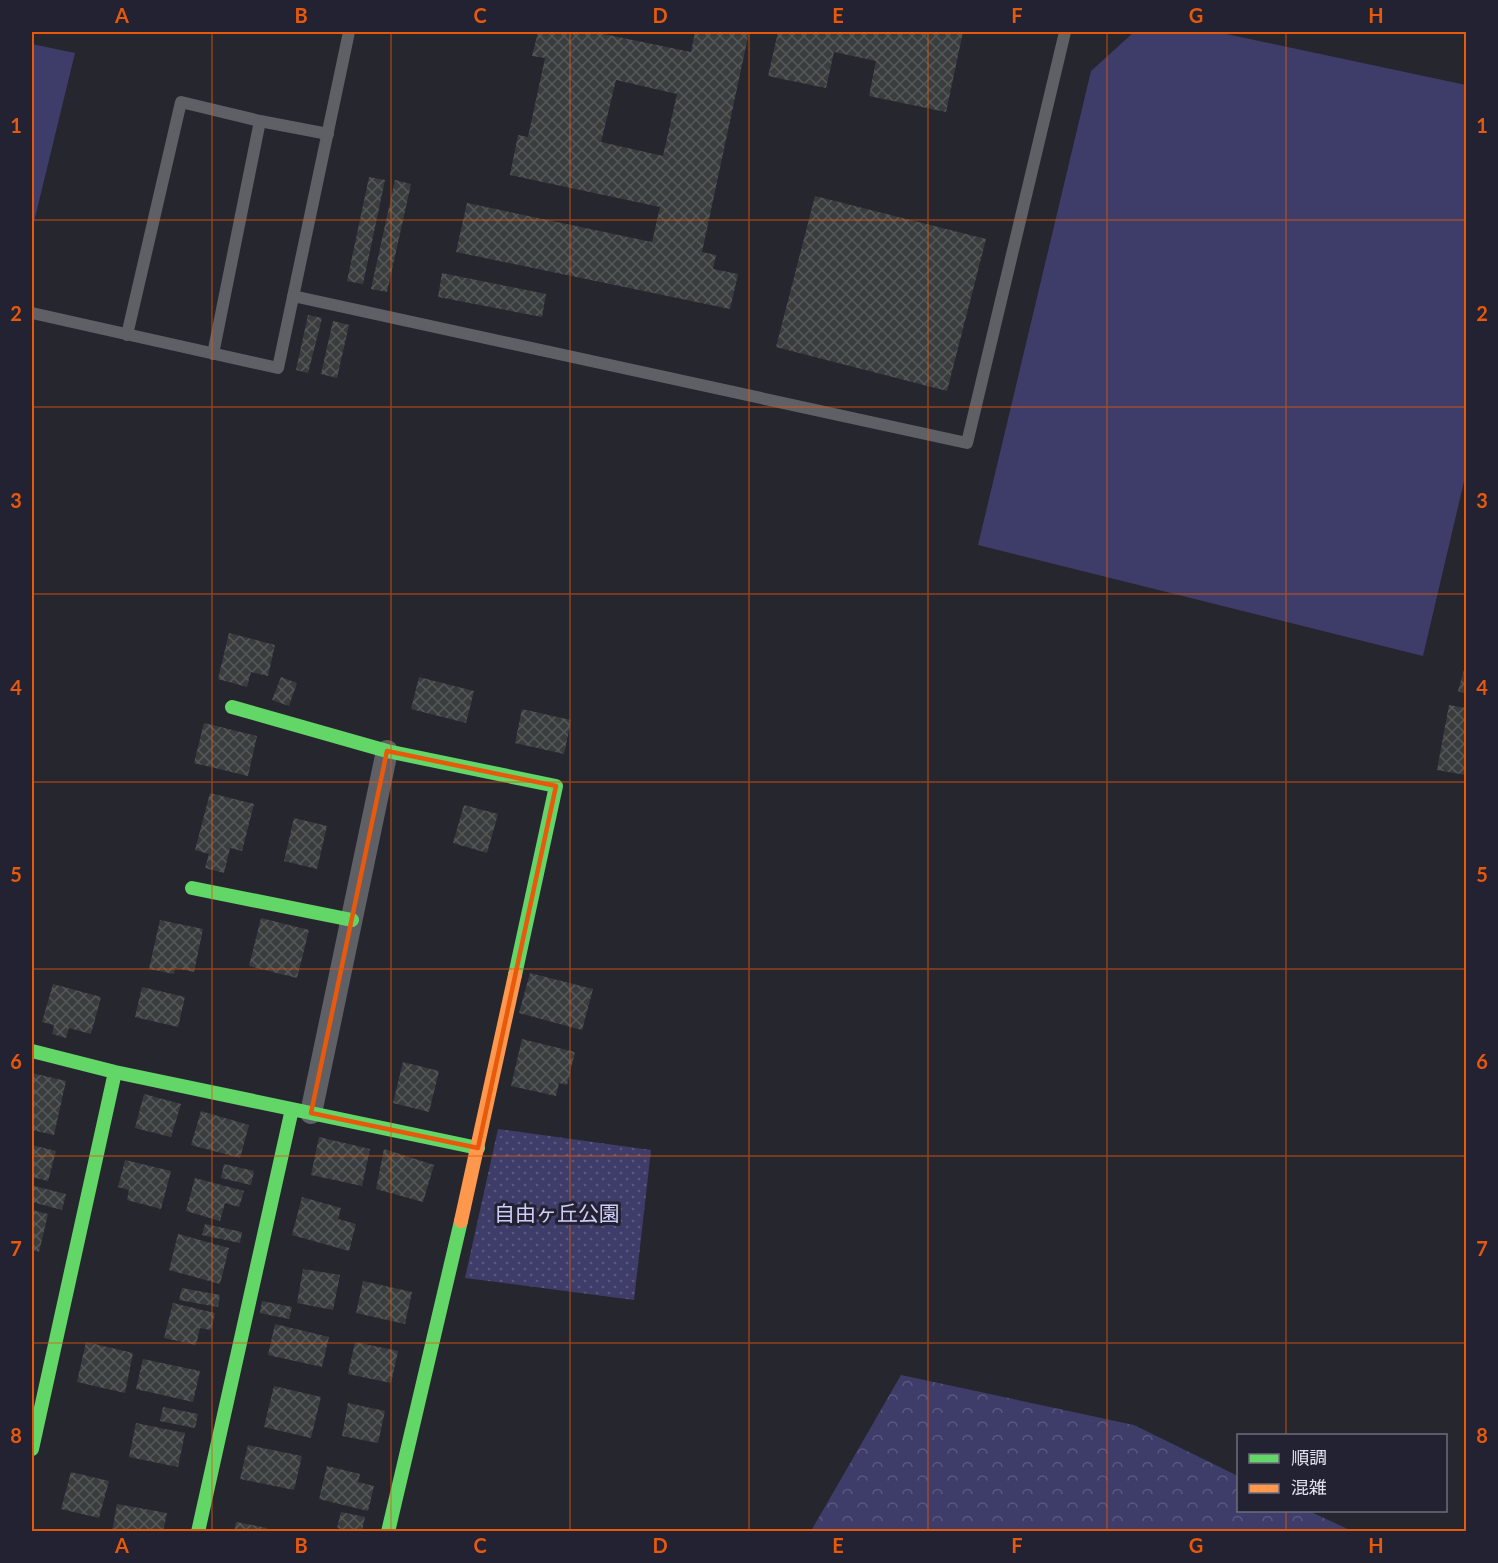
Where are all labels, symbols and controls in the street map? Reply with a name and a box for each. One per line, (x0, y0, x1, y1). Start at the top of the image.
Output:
text: A (114, 3, 129, 27)
text: B (294, 3, 308, 27)
text: C (473, 3, 487, 27)
text: D (652, 3, 668, 27)
text: E (832, 3, 844, 27)
text: F (1011, 3, 1023, 27)
text: G (1189, 3, 1203, 27)
text: H (1368, 3, 1384, 27)
text: 1 (10, 113, 22, 137)
text: 1 (1476, 113, 1488, 137)
text: 2 (10, 301, 22, 325)
text: 2 (1476, 301, 1488, 325)
text: 3 (10, 488, 22, 512)
text: 3 (1476, 488, 1488, 512)
text: 4 (10, 675, 22, 699)
text: 4 (1476, 675, 1488, 699)
text: 5 (10, 862, 22, 886)
text: 5 (1476, 862, 1488, 886)
text: 6 (10, 1049, 22, 1073)
text: 6 (1476, 1049, 1488, 1073)
park label: 自由ヶ丘公園 (494, 1200, 620, 1225)
text: 7 (10, 1236, 22, 1260)
text: 7 (1476, 1236, 1488, 1260)
text: 8 (10, 1423, 22, 1447)
text: 8 (1476, 1423, 1488, 1447)
legend (1237, 1434, 1447, 1512)
text: 順調 (1291, 1446, 1327, 1468)
text: 混雑 (1291, 1476, 1327, 1498)
text: A (114, 1533, 129, 1557)
text: B (294, 1533, 308, 1557)
text: C (473, 1533, 487, 1557)
text: D (652, 1533, 668, 1557)
text: E (832, 1533, 844, 1557)
text: F (1011, 1533, 1023, 1557)
text: G (1189, 1533, 1203, 1557)
text: H (1368, 1533, 1384, 1557)

